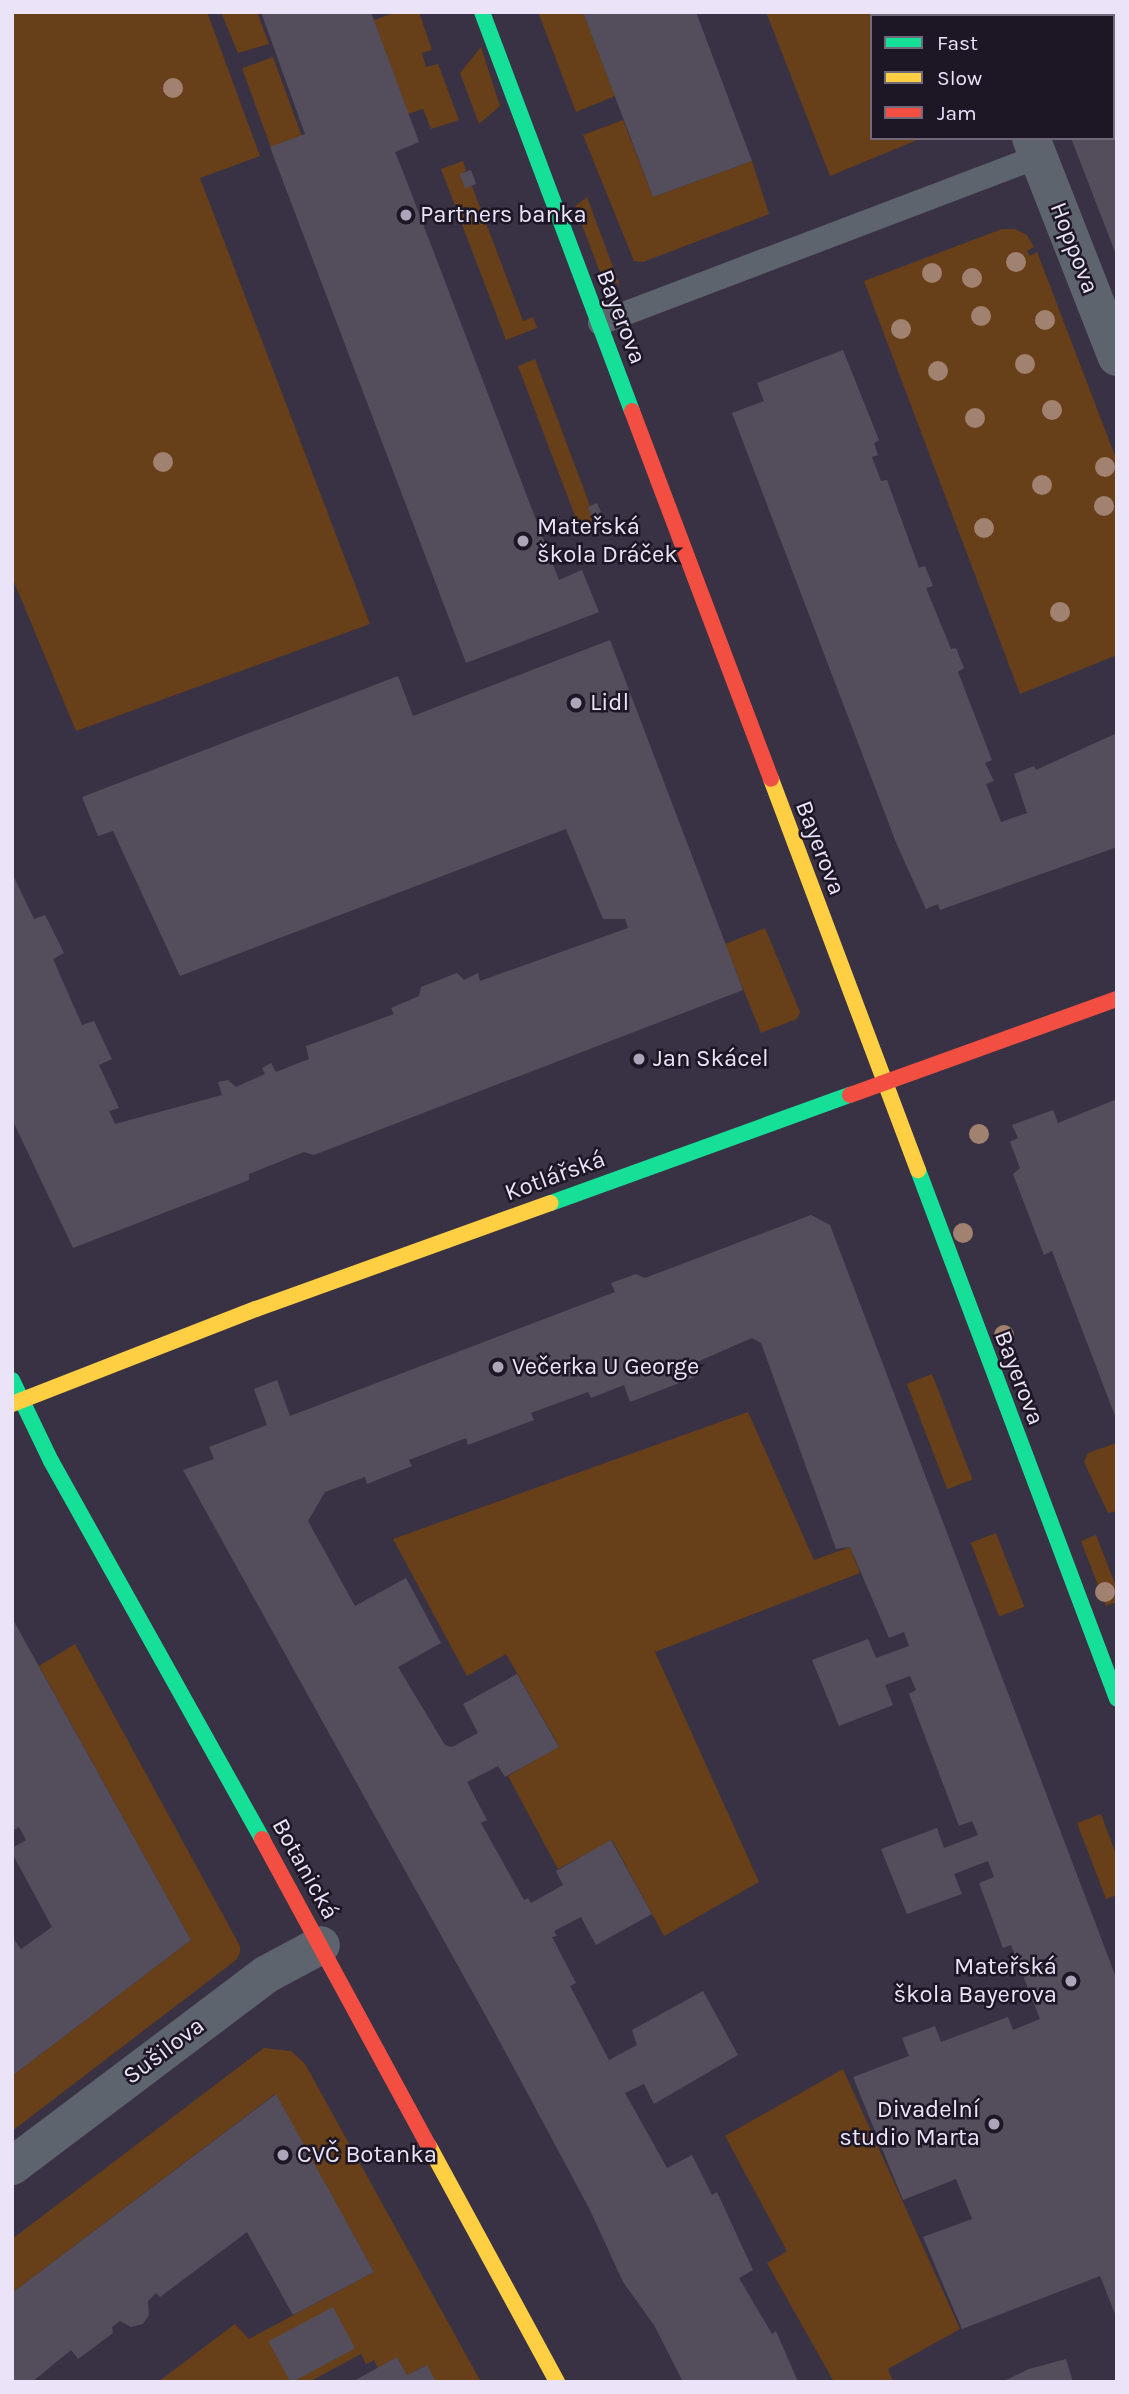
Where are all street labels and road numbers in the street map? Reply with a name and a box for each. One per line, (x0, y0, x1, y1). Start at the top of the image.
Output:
street label: Hoppova (1043, 198, 1105, 298)
street label: Bayerova (590, 266, 652, 368)
street label: Bayerova (789, 797, 851, 899)
street label: Kotlářská (501, 1145, 609, 1207)
street label: Bayerova (988, 1327, 1050, 1429)
street label: Botanická (265, 1813, 345, 1925)
street label: Sušilova (118, 2011, 210, 2091)

